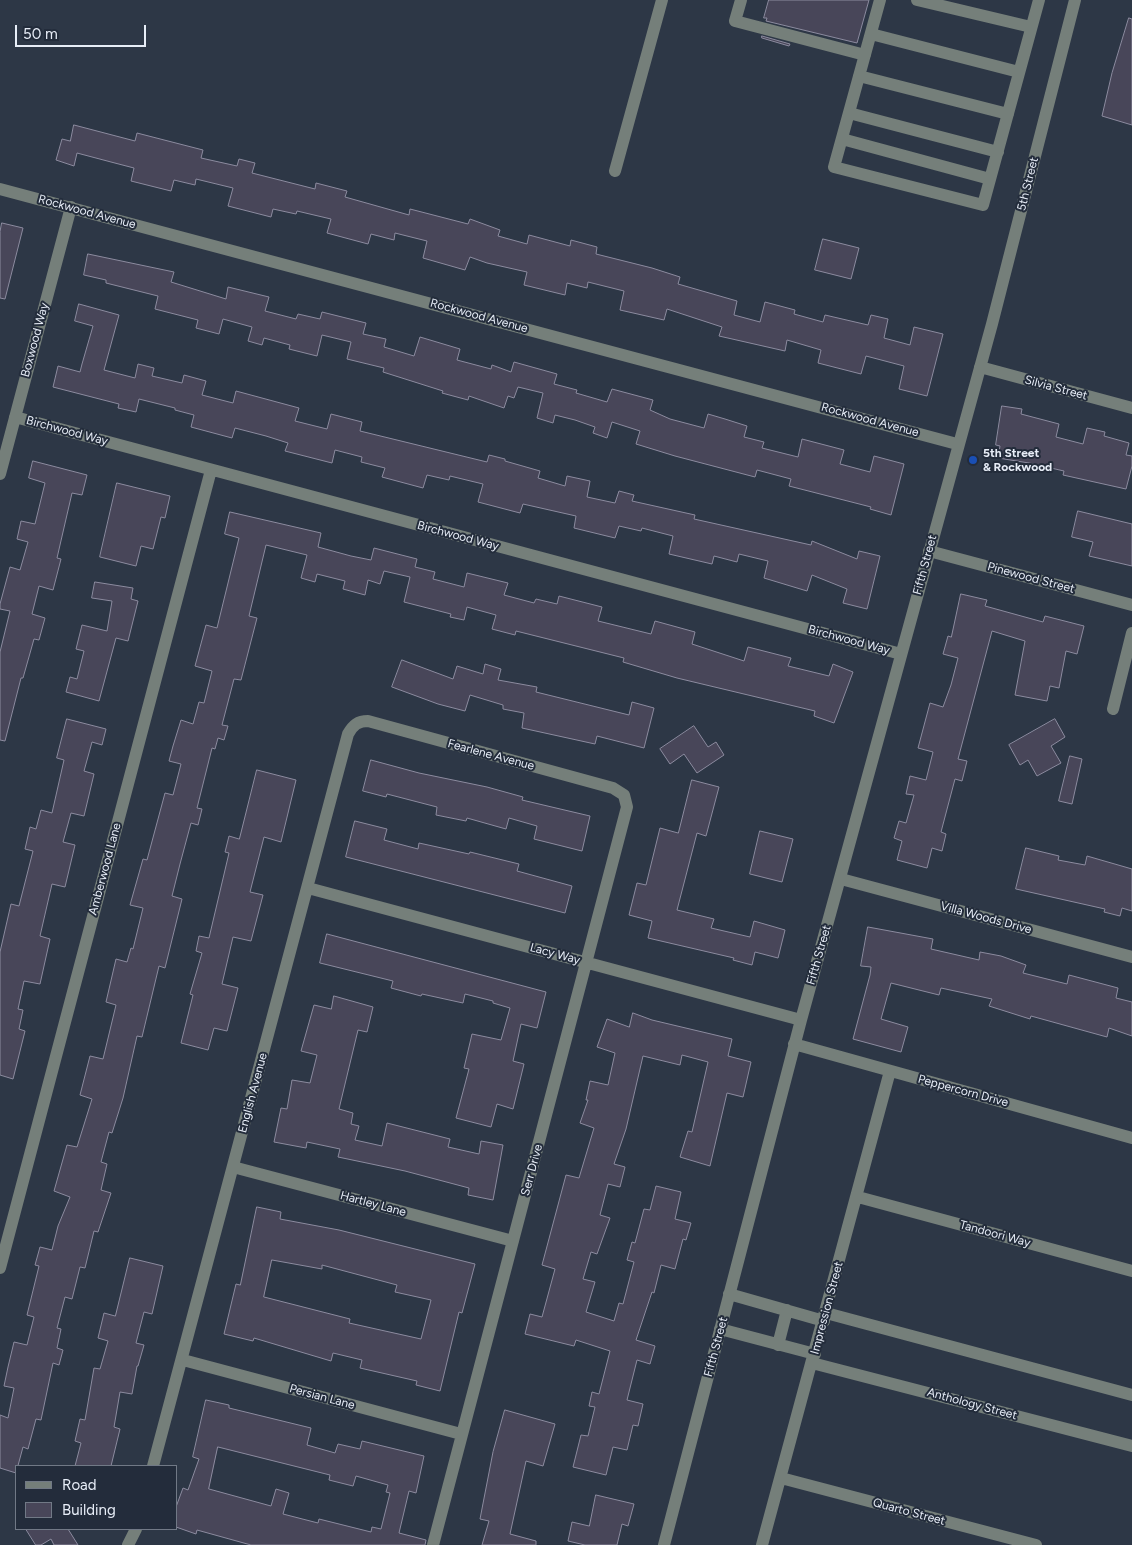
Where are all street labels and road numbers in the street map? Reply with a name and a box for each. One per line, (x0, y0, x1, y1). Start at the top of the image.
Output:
street label: 5th Street (1014, 156, 1042, 212)
street label: Rockwood Avenue (37, 192, 137, 232)
street label: Rockwood Avenue (429, 296, 529, 336)
street label: Boxwood Way (18, 301, 52, 379)
street label: Silvia Street (1023, 373, 1089, 403)
street label: Rockwood Avenue (820, 400, 920, 440)
street label: Birchwood Way (25, 413, 109, 449)
street label: Birchwood Way (416, 518, 500, 554)
street label: Fifth Street (910, 533, 940, 597)
street label: Pinewood Street (986, 559, 1076, 597)
street label: Birchwood Way (807, 622, 891, 658)
street label: Fearlene Avenue (446, 737, 536, 773)
street label: Amberwood Lane (86, 821, 124, 917)
street label: Villa Woods Drive (939, 899, 1033, 937)
street label: Fifth Street (804, 923, 834, 987)
street label: Lacy Way (528, 940, 582, 968)
street label: English Avenue (235, 1051, 271, 1135)
street label: Peppercorn Drive (916, 1072, 1010, 1110)
street label: Serr Drive (518, 1143, 546, 1197)
street label: Hartley Lane (338, 1188, 408, 1220)
street label: Tandoori Way (958, 1218, 1032, 1250)
street label: Impression Street (808, 1260, 846, 1356)
street label: Fifth Street (701, 1315, 731, 1379)
street label: Persian Lane (288, 1381, 356, 1413)
street label: Anthology Street (925, 1385, 1019, 1423)
street label: Quarto Street (871, 1495, 947, 1529)

